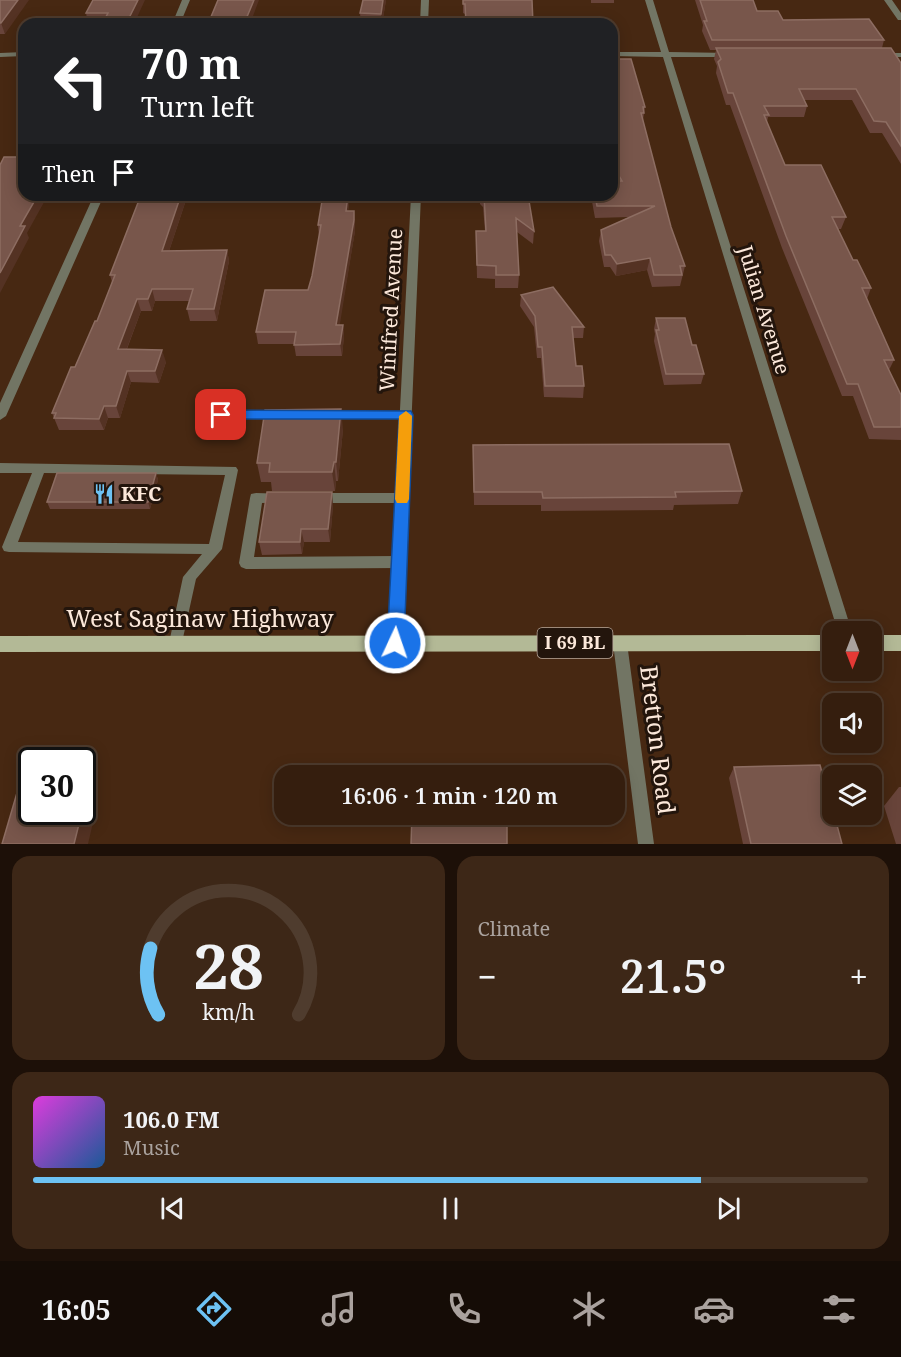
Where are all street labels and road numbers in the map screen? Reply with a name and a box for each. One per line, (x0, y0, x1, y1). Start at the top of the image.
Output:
street label: Winifred Avenue (373, 228, 408, 392)
street label: Julian Avenue (732, 241, 797, 378)
street label: West Saginaw Highway (66, 601, 334, 634)
road number: I 69 BL (538, 628, 612, 658)
street label: Bretton Road (633, 663, 684, 817)

